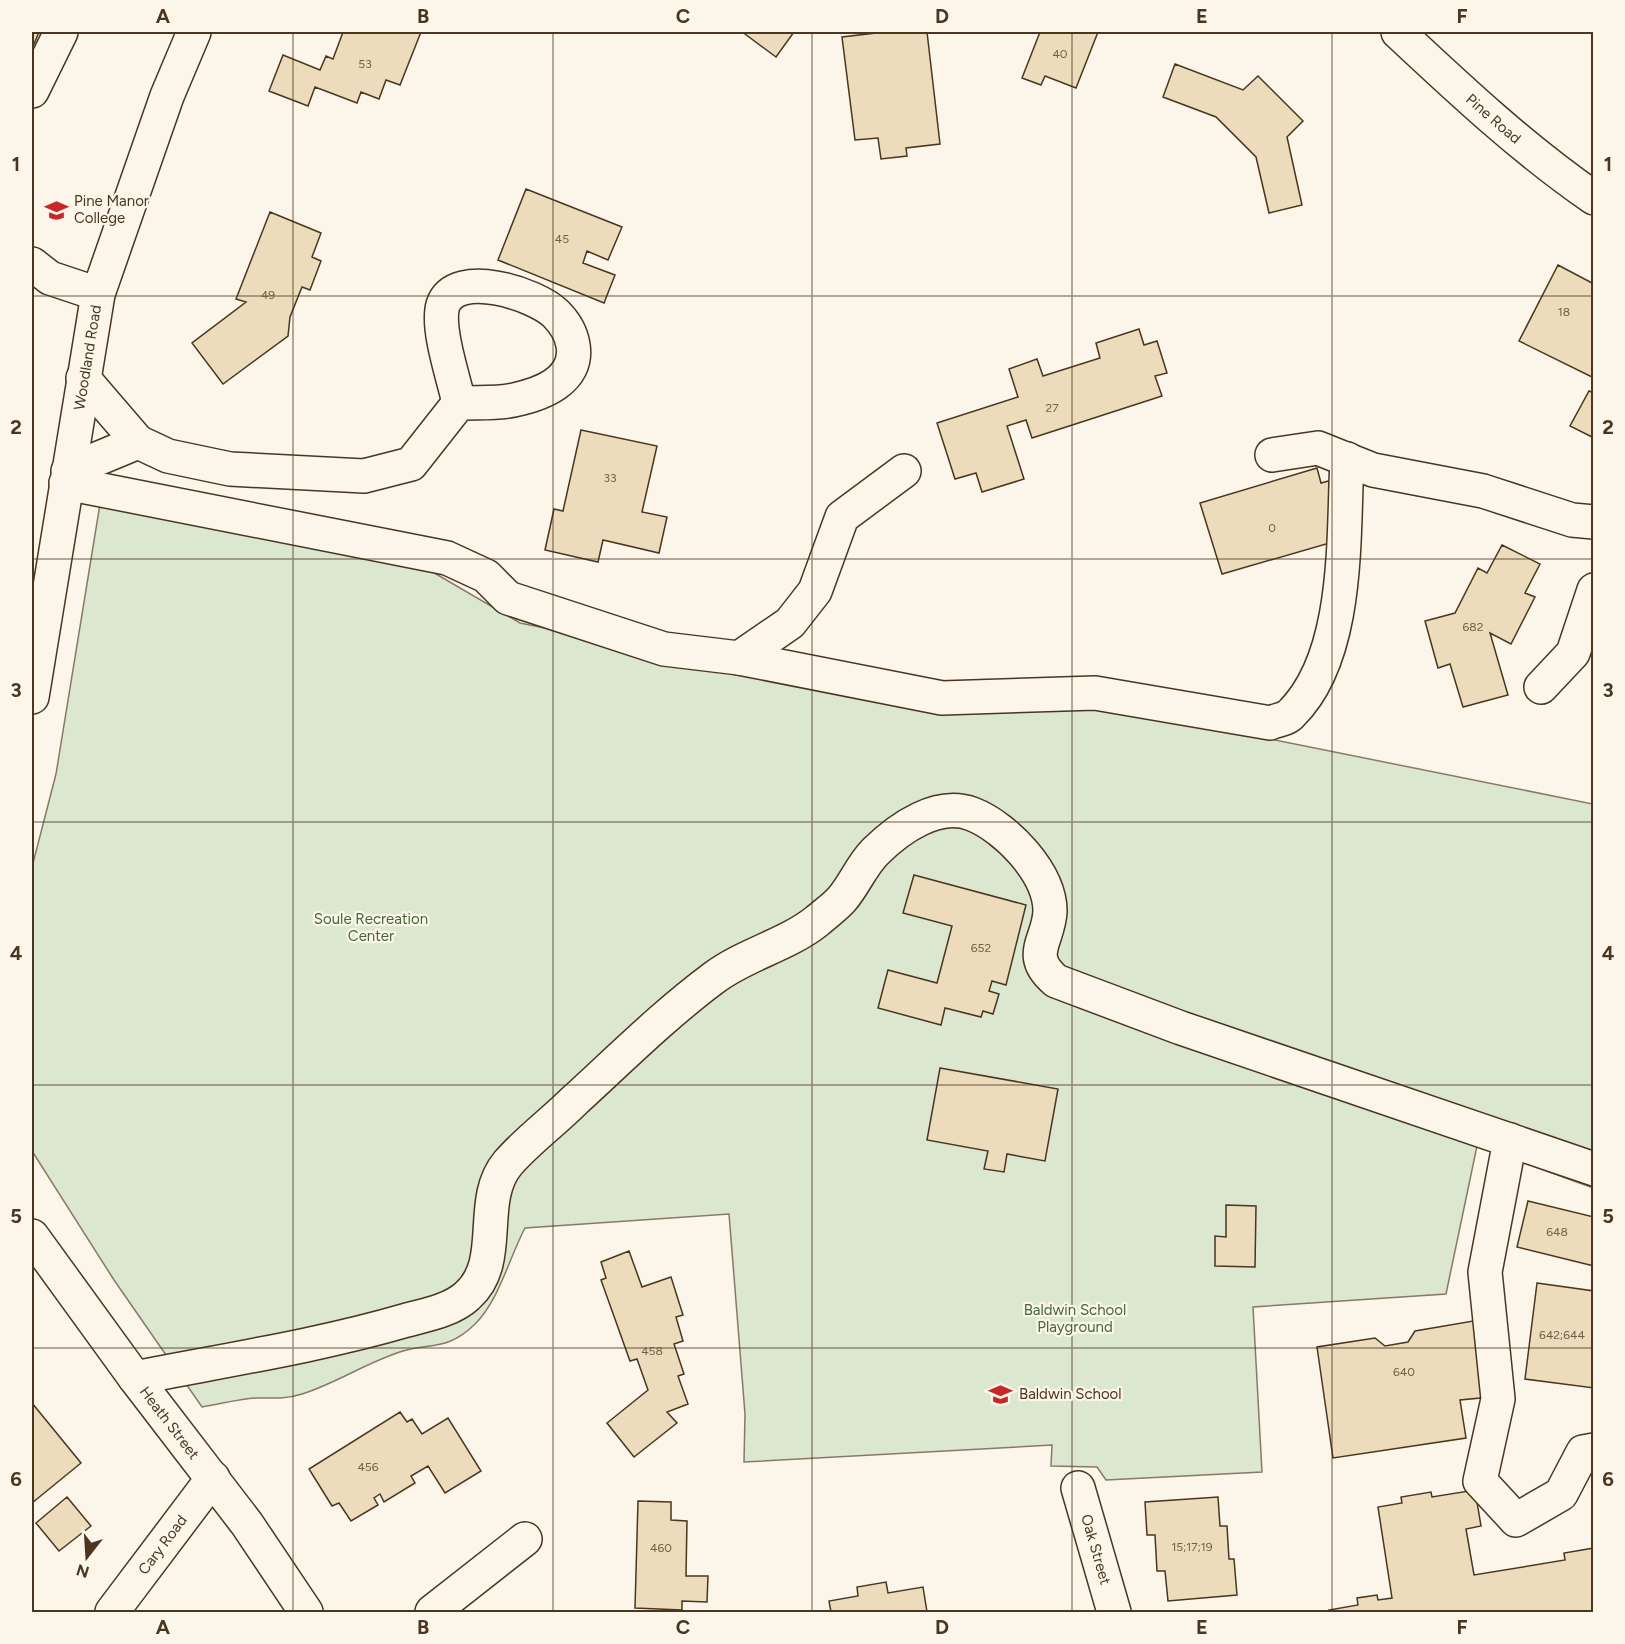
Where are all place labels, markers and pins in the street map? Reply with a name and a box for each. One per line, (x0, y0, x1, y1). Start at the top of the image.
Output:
place label: Pine Manor College (74, 192, 149, 227)
school or university icon: Pine Manor College (43, 197, 69, 223)
school or university icon: Baldwin School (988, 1381, 1014, 1407)
place label: Baldwin School (1019, 1385, 1122, 1403)

